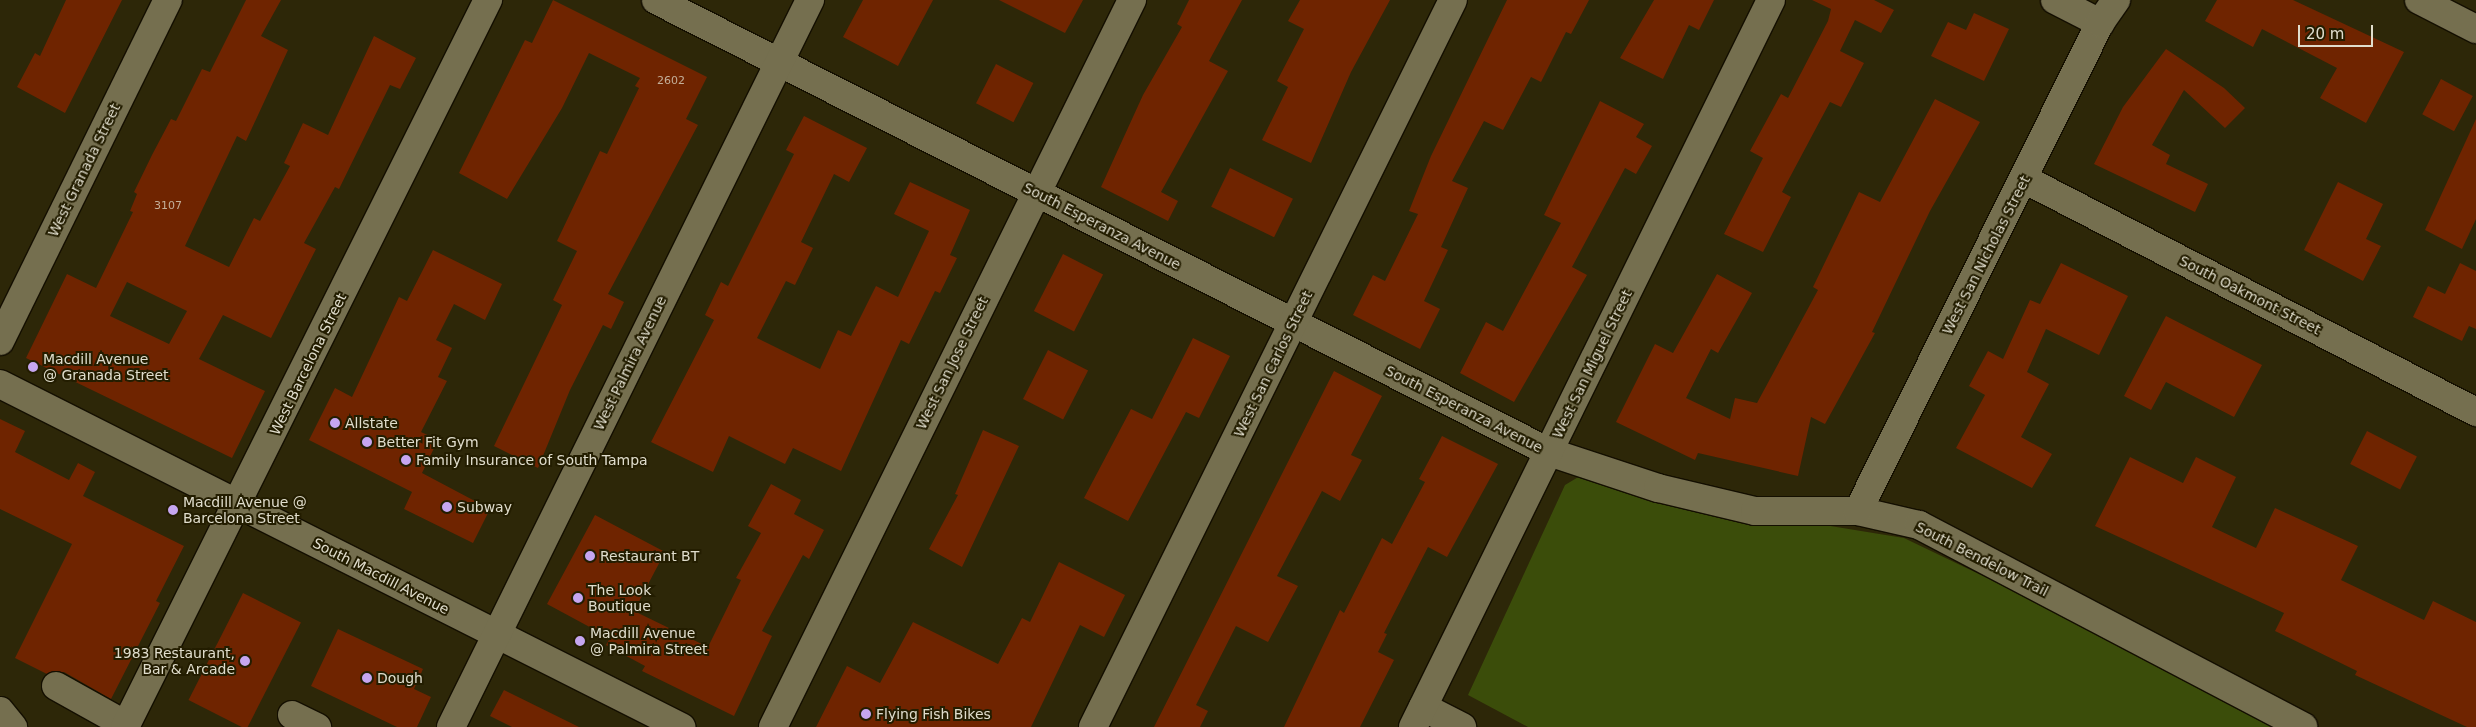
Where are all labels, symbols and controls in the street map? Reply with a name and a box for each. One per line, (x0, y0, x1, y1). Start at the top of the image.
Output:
scale bar (2301, 15, 2376, 47)
text: 20 m (2306, 25, 2344, 43)
house number: 2602 (657, 74, 685, 88)
street label: West Granada Street (44, 101, 124, 239)
street label: West San Nicholas Street (1939, 173, 2033, 337)
street label: South Esperanza Avenue (1021, 179, 1183, 273)
house number: 3107 (154, 199, 182, 213)
street label: South Oakmont Street (2177, 252, 2323, 338)
street label: West San Miguel Street (1549, 287, 1635, 441)
street label: West San Carlos Street (1230, 288, 1316, 440)
street label: West Barcelona Street (266, 290, 350, 438)
street label: West Palmira Avenue (590, 293, 670, 433)
street label: West San Jose Street (913, 294, 991, 432)
place label: Macdill Avenue @ Granada Street (43, 351, 169, 384)
marker: Macdill Avenue @ Granada Street (27, 361, 39, 373)
street label: South Esperanza Avenue (1383, 362, 1545, 456)
place label: Allstate (345, 415, 398, 431)
marker: Allstate (329, 417, 341, 429)
place label: Better Fit Gym (377, 434, 479, 450)
marker: Better Fit Gym (361, 436, 373, 448)
place label: Family Insurance of South Tampa (416, 452, 648, 468)
marker: Family Insurance of South Tampa (400, 454, 412, 466)
place label: Macdill Avenue @ Barcelona Street (183, 494, 307, 526)
place label: Subway (457, 499, 512, 515)
marker: Subway (441, 501, 453, 513)
marker: Macdill Avenue @ Barcelona Street (167, 504, 179, 516)
street label: South Bendelow Trail (1913, 518, 2051, 600)
street label: South Macdill Avenue (310, 534, 452, 618)
place label: Restaurant BT (600, 548, 699, 564)
marker: Restaurant BT (584, 550, 596, 562)
place label: The Look Boutique (588, 582, 651, 614)
marker: The Look Boutique (572, 592, 584, 604)
place label: Macdill Avenue @ Palmira Street (590, 625, 708, 658)
marker: Macdill Avenue @ Palmira Street (574, 635, 586, 647)
place label: 1983 Restaurant, Bar & Arcade (114, 645, 235, 678)
marker: 1983 Restaurant, Bar & Arcade (239, 655, 251, 667)
place label: Dough (377, 670, 423, 686)
marker: Dough (361, 672, 373, 684)
place label: Flying Fish Bikes (876, 706, 991, 722)
marker: Flying Fish Bikes (860, 708, 872, 720)

